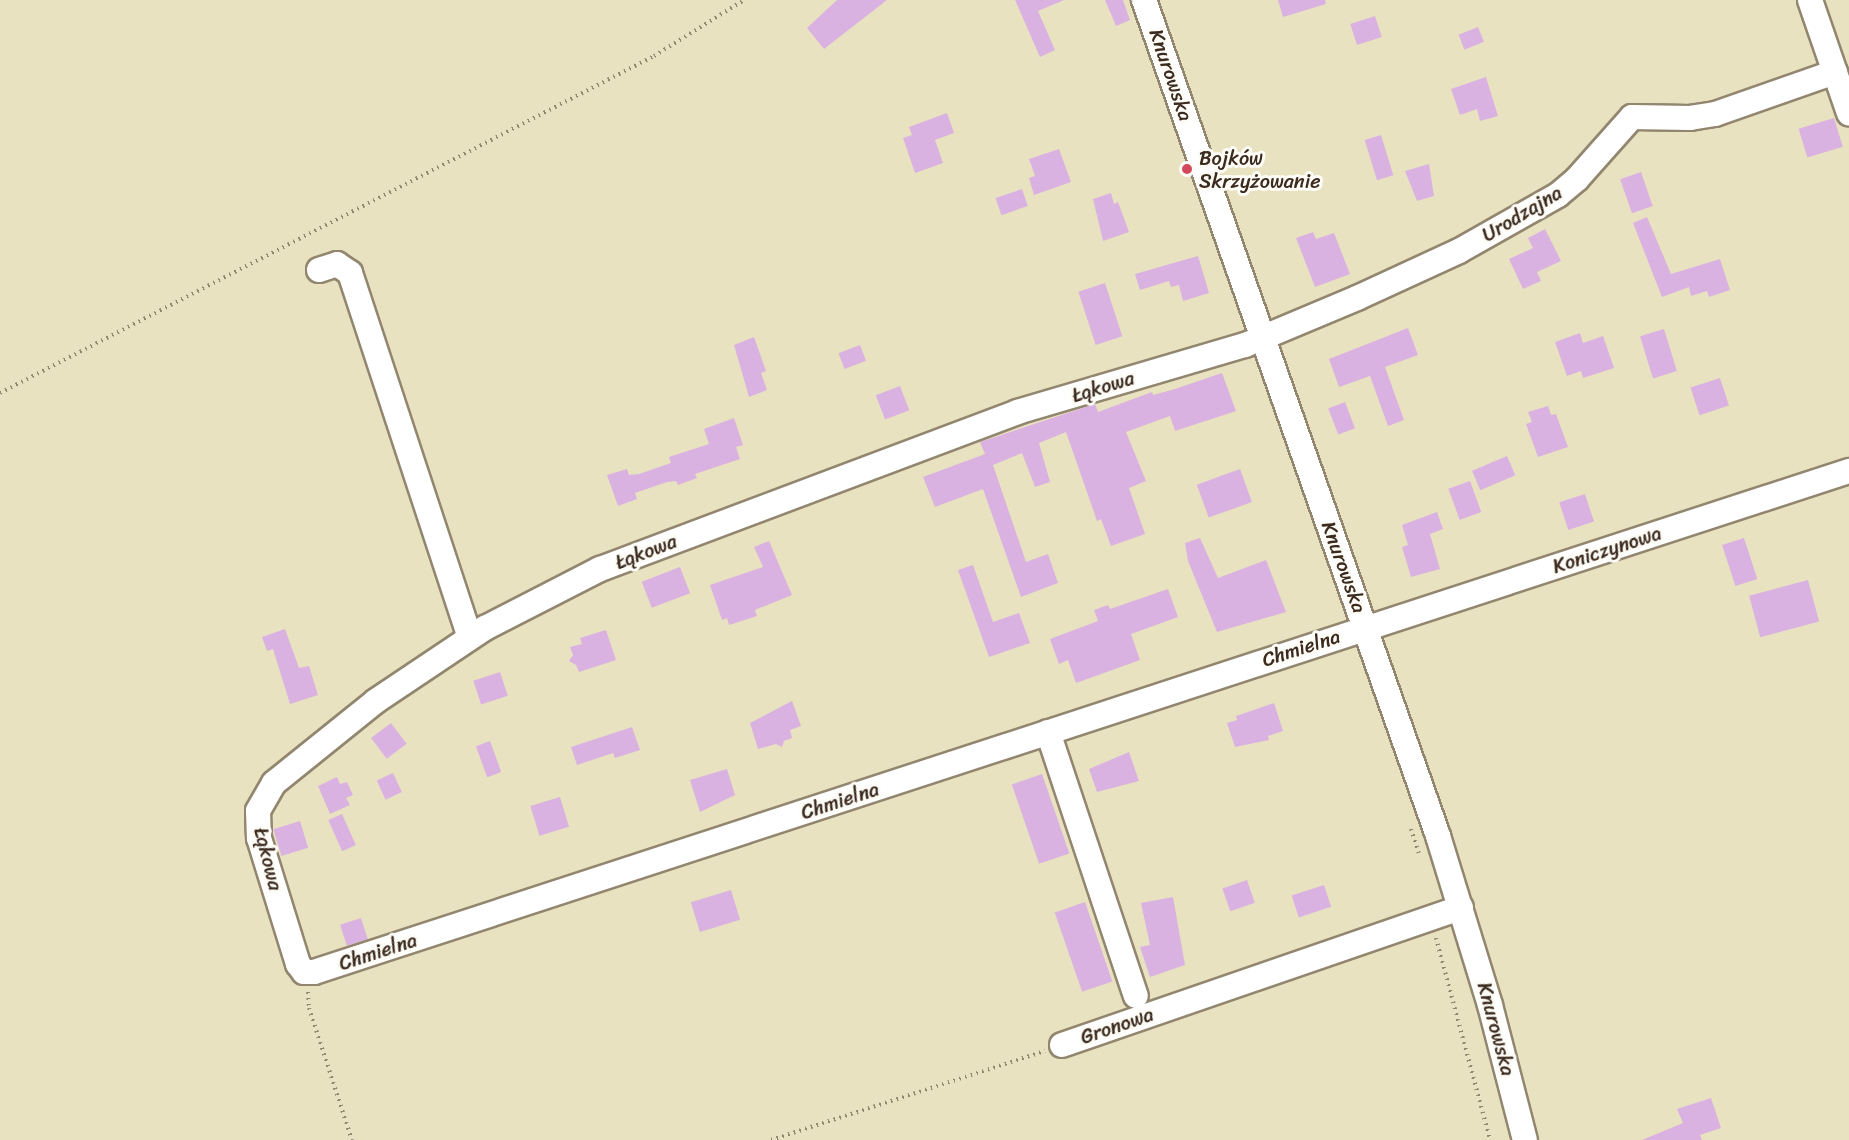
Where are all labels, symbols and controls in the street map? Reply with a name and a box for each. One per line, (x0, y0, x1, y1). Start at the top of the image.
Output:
street label: Knurowska (1144, 26, 1198, 124)
place label: Bojków Skrzyżowanie (1199, 146, 1320, 193)
marker: Bojków Skrzyżowanie (1180, 162, 1194, 176)
street label: Urodzajna (1478, 181, 1566, 247)
street label: Łąkowa (1069, 366, 1137, 408)
street label: Knurowska (1316, 518, 1372, 616)
street label: Koniczynowa (1550, 521, 1664, 579)
street label: Łąkowa (612, 529, 680, 575)
street label: Chmielna (1259, 624, 1343, 672)
street label: Chmielna (798, 777, 882, 825)
street label: Łąkowa (249, 825, 287, 893)
street label: Chmielna (336, 928, 420, 976)
street label: Knurowska (1472, 980, 1520, 1078)
street label: Gronowa (1077, 1002, 1157, 1050)

